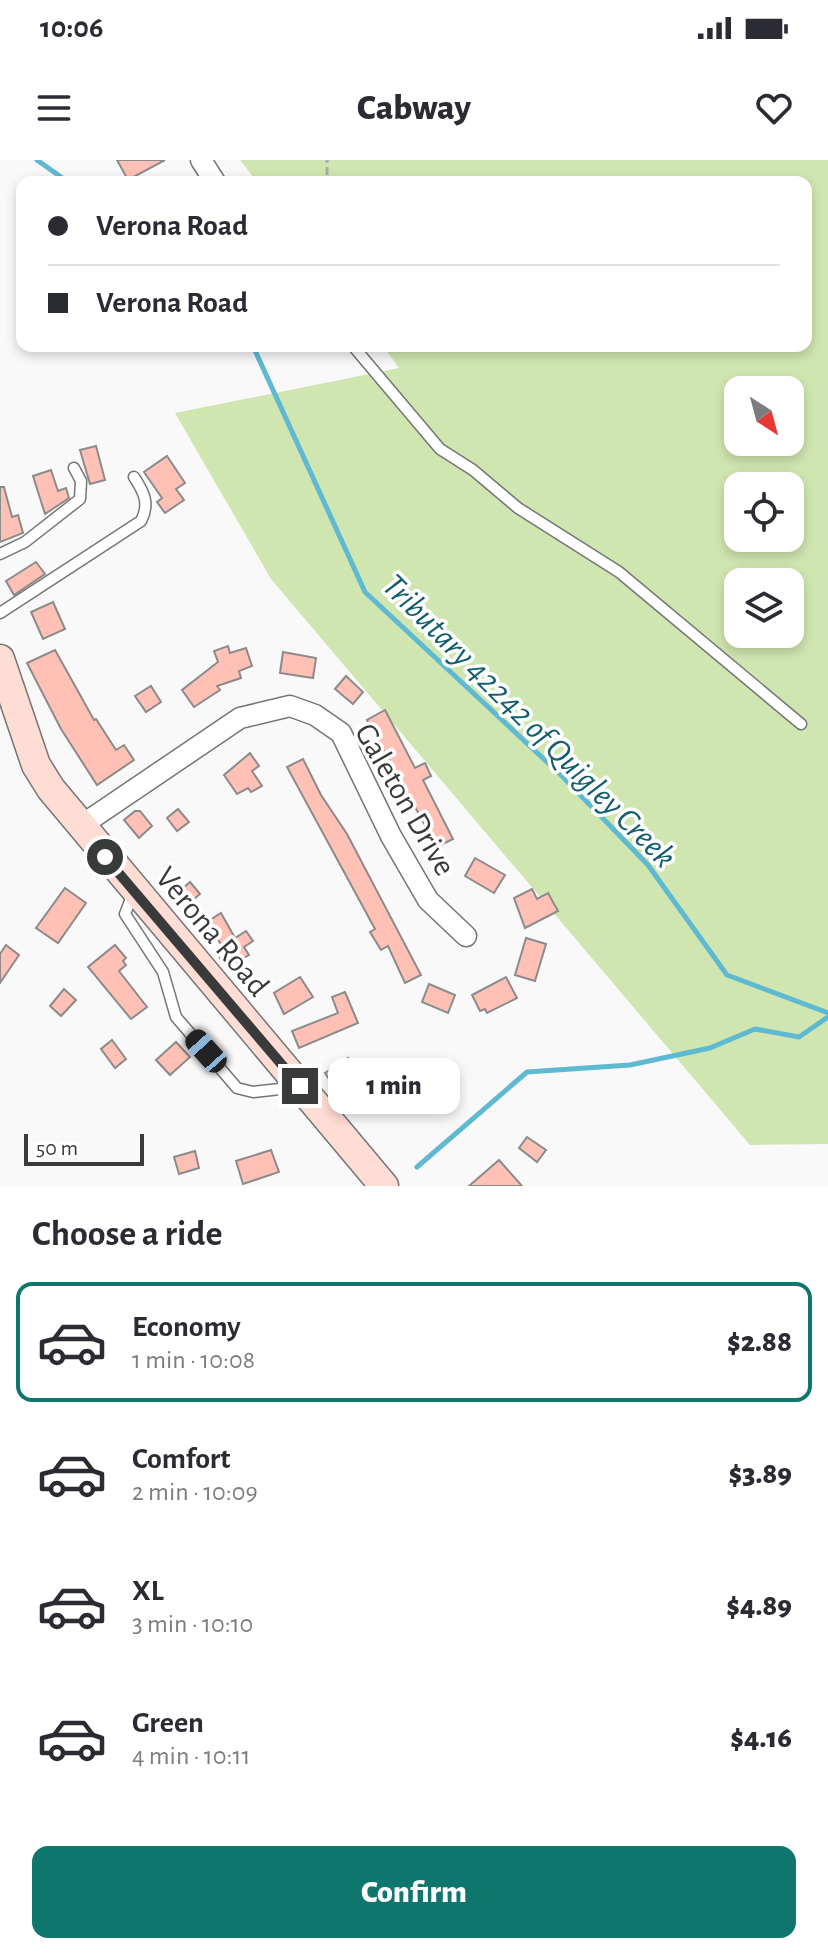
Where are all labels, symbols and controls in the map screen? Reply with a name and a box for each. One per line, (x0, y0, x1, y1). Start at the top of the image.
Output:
text: 10:06 (40, 13, 103, 43)
icon: menu (32, 86, 76, 130)
icon: heart (752, 86, 796, 130)
text: Cabway (357, 90, 471, 126)
text: Verona Road (96, 211, 248, 241)
text: Verona Road (96, 288, 248, 318)
north arrow (724, 376, 804, 456)
map controls (724, 376, 804, 648)
button: locate (724, 472, 804, 552)
water label: Tributary 42242 of Quigley Creek (375, 568, 682, 875)
button: layers (724, 568, 804, 648)
street label: Galeton Drive (349, 718, 461, 881)
route start (87, 839, 123, 875)
street label: Verona Road (149, 861, 275, 1002)
car (181, 1025, 231, 1077)
callout: 1 min (328, 1058, 460, 1114)
route end (282, 1068, 318, 1104)
text: 1 min (366, 1073, 422, 1099)
scale bar (24, 1130, 144, 1166)
text: 50 m (36, 1137, 78, 1159)
text: Choose a ride (32, 1216, 222, 1252)
icon: car (36, 1306, 108, 1378)
text: Economy (132, 1312, 241, 1342)
text: $2.88 (727, 1327, 792, 1357)
text: 1 min · 10:08 (132, 1347, 255, 1373)
icon: car (36, 1438, 108, 1510)
text: Comfort (132, 1444, 231, 1474)
text: $3.89 (728, 1459, 792, 1489)
text: 2 min · 10:09 (132, 1479, 258, 1505)
icon: car (36, 1570, 108, 1642)
text: XL (132, 1576, 164, 1606)
text: $4.89 (726, 1591, 792, 1621)
text: 3 min · 10:10 (132, 1611, 253, 1637)
icon: car (36, 1702, 108, 1774)
text: Green (132, 1708, 204, 1738)
text: $4.16 (730, 1723, 792, 1753)
text: 4 min · 10:11 (132, 1743, 250, 1769)
button: Confirm (32, 1846, 796, 1938)

